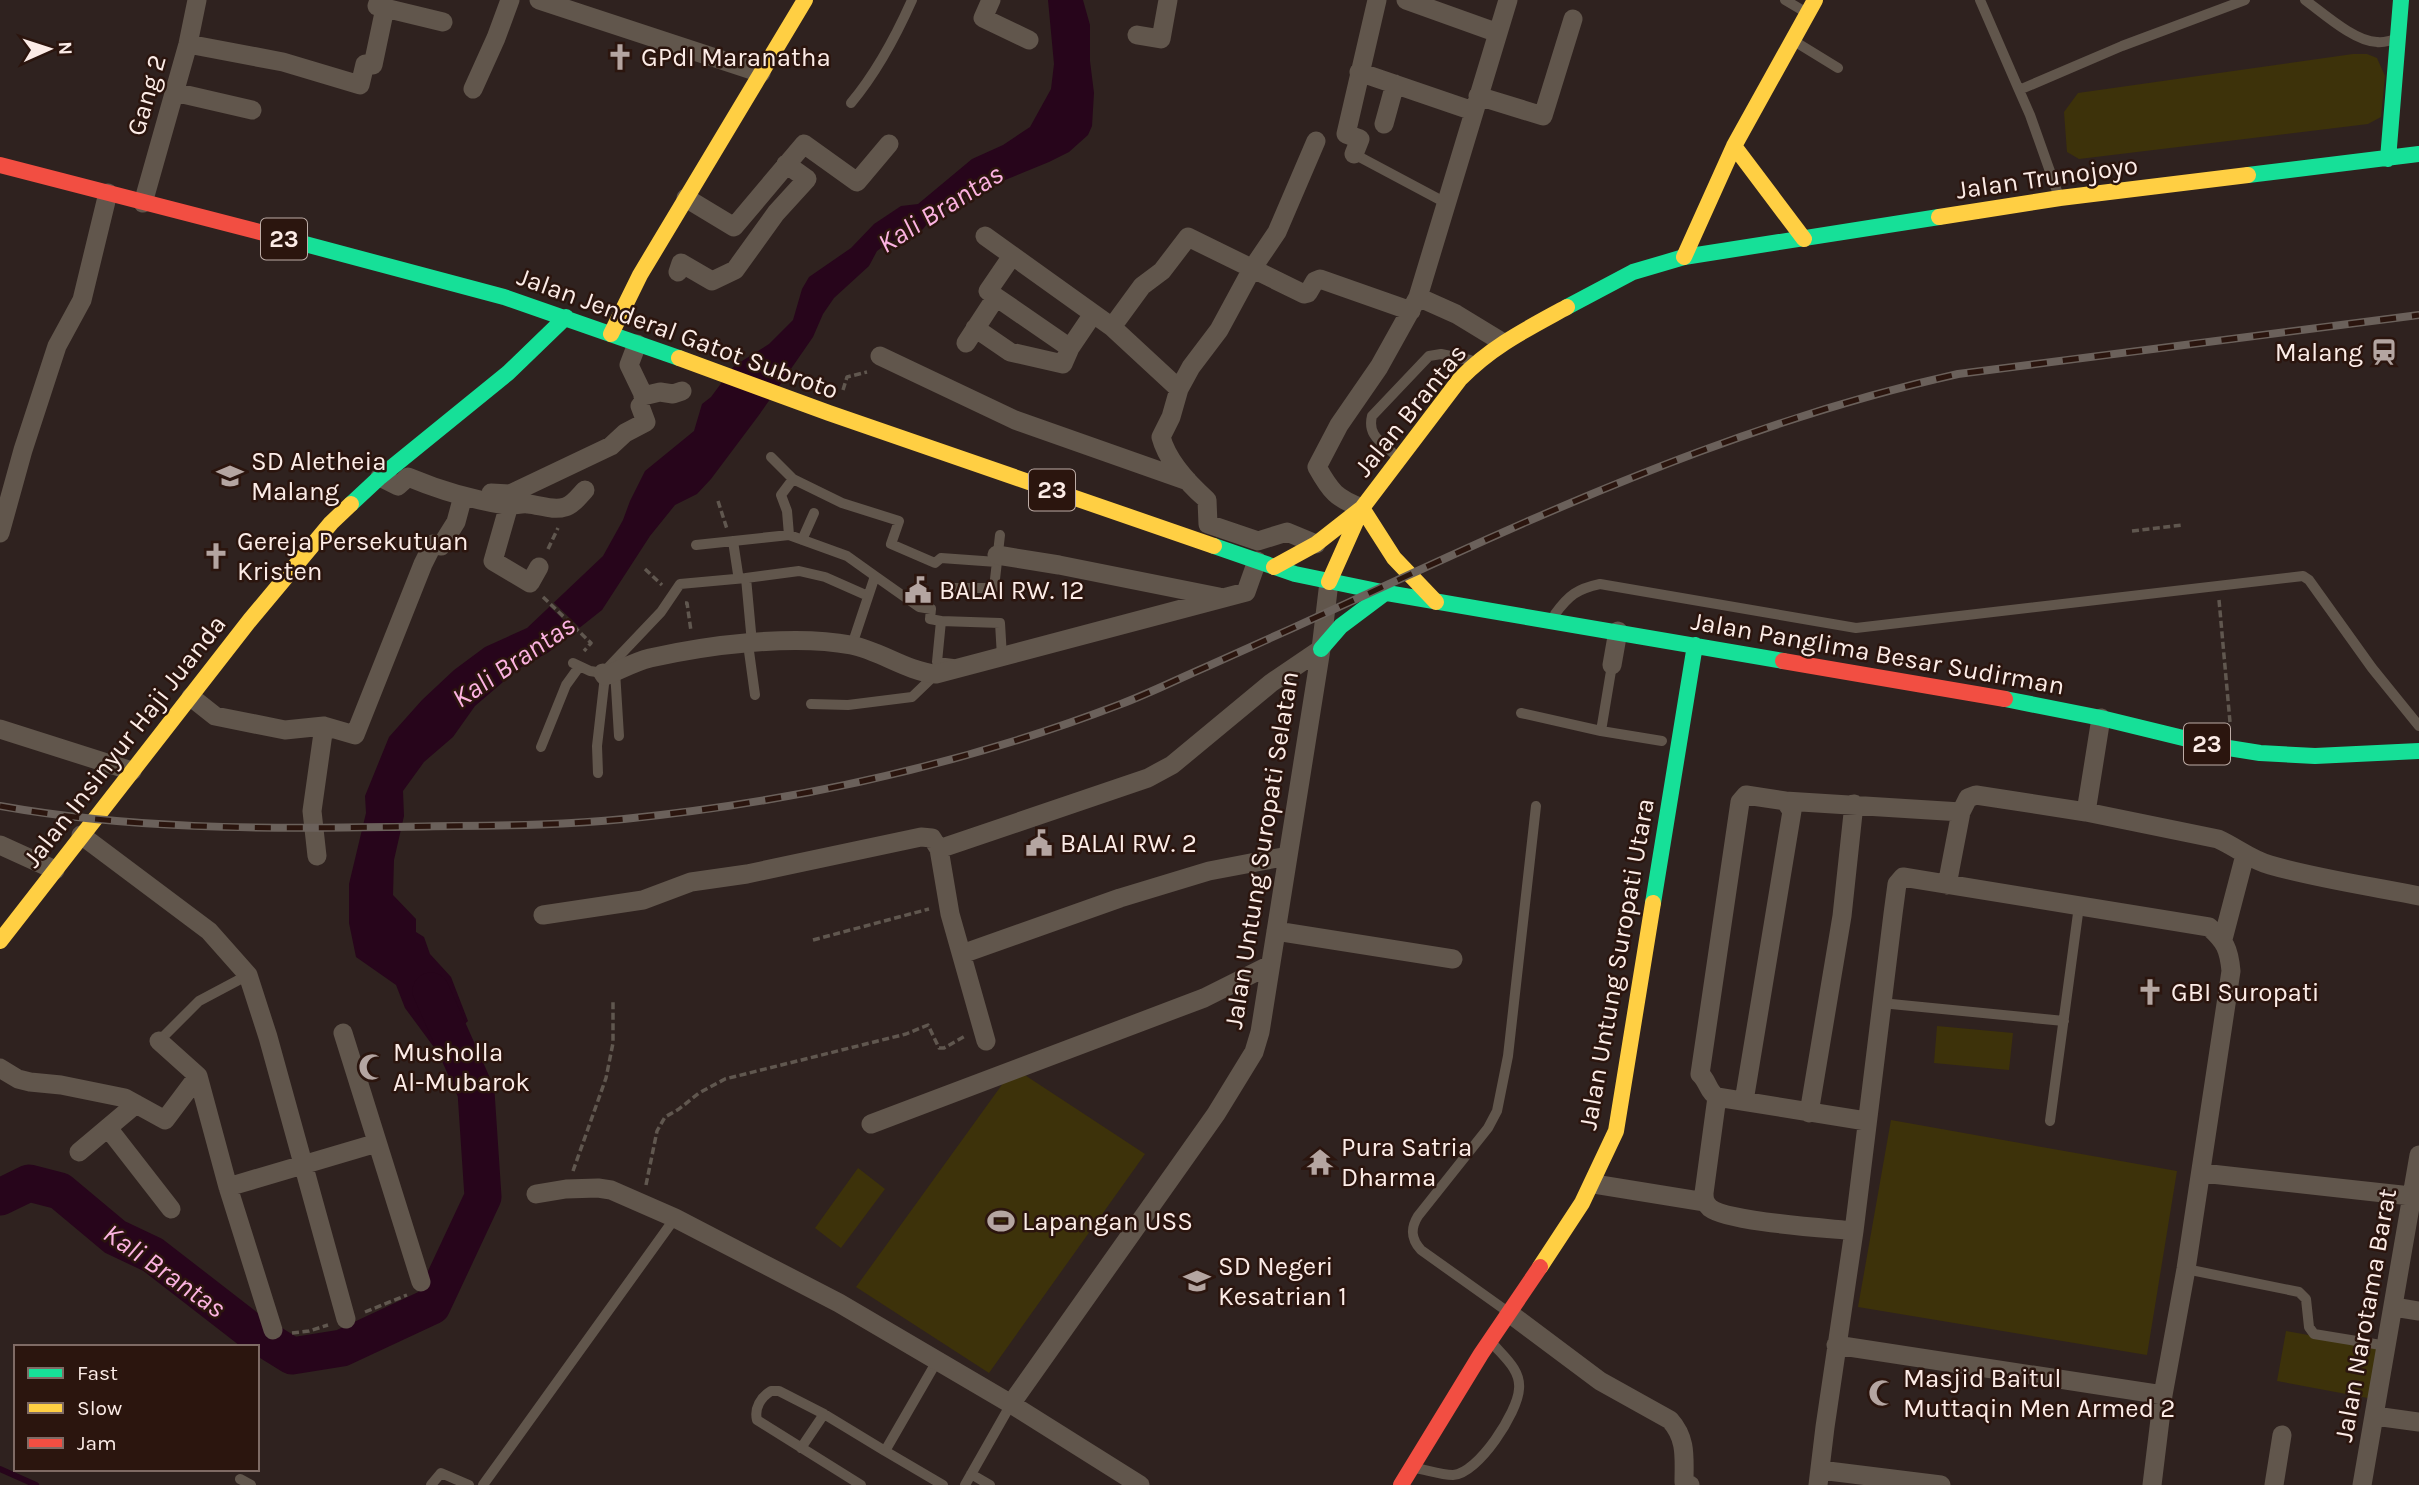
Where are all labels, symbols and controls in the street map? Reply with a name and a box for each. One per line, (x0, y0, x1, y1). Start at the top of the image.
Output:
north arrow (14, 14, 84, 84)
text: N (54, 41, 76, 56)
church icon: GPdI Maranatha (605, 42, 635, 72)
place label: GPdI Maranatha (641, 42, 831, 73)
street label: Gang 2 (120, 51, 173, 139)
street label: Jalan Trunojoyo (1954, 149, 2140, 206)
water label: Kali Brantas (872, 157, 1009, 260)
road number: 23 (261, 219, 307, 260)
street label: Jalan Jenderal Gatot Subroto (513, 261, 842, 406)
place label: Malang (2275, 337, 2363, 368)
station icon: Malang (2369, 337, 2399, 367)
street label: Jalan Brantas (1348, 338, 1473, 483)
place label: SD Aletheia Malang (251, 446, 387, 507)
school or university icon: SD Aletheia Malang (215, 461, 245, 491)
road number: 23 (1029, 470, 1075, 510)
place label: Gereja Persekutuan Kristen (237, 526, 469, 587)
church icon: Gereja Persekutuan Kristen (201, 541, 231, 571)
public building icon: BALAI RW. 12 (903, 575, 933, 605)
place label: BALAI RW. 12 (939, 575, 1084, 606)
street label: Jalan Panglima Besar Sudirman (1689, 605, 2067, 702)
water label: Kali Brantas (445, 608, 581, 715)
street label: Jalan Insinyur Haji Juanda (16, 609, 232, 874)
street label: Jalan Untung Suropati Selatan (1218, 669, 1305, 1031)
road number: 23 (2184, 724, 2230, 764)
street label: Jalan Untung Suropati Utara (1572, 796, 1661, 1132)
public building icon: BALAI RW. 2 (1024, 828, 1054, 858)
place label: BALAI RW. 2 (1060, 828, 1197, 859)
church icon: GBI Suropati (2135, 977, 2165, 1007)
place label: GBI Suropati (2171, 977, 2319, 1008)
place label: Musholla Al-Mubarok (393, 1037, 530, 1098)
mosque icon: Musholla Al-Mubarok (357, 1052, 387, 1082)
place label: Pura Satria Dharma (1341, 1132, 1472, 1193)
temple icon: Pura Satria Dharma (1305, 1147, 1335, 1177)
street label: Jalan Narotama Barat (2328, 1186, 2403, 1444)
sports icon: Lapangan USS (986, 1206, 1016, 1236)
place label: Lapangan USS (1022, 1206, 1193, 1237)
water label: Kali Brantas (97, 1216, 232, 1324)
place label: SD Negeri Kesatrian 1 (1218, 1251, 1347, 1312)
school or university icon: SD Negeri Kesatrian 1 (1182, 1266, 1212, 1296)
legend (14, 1345, 259, 1471)
text: Fast (77, 1361, 118, 1385)
place label: Masjid Baitul Muttaqin Men Armed 2 (1903, 1363, 2175, 1424)
mosque icon: Masjid Baitul Muttaqin Men Armed 2 (1867, 1378, 1897, 1408)
text: Slow (77, 1396, 122, 1420)
text: Jam (77, 1431, 117, 1455)

